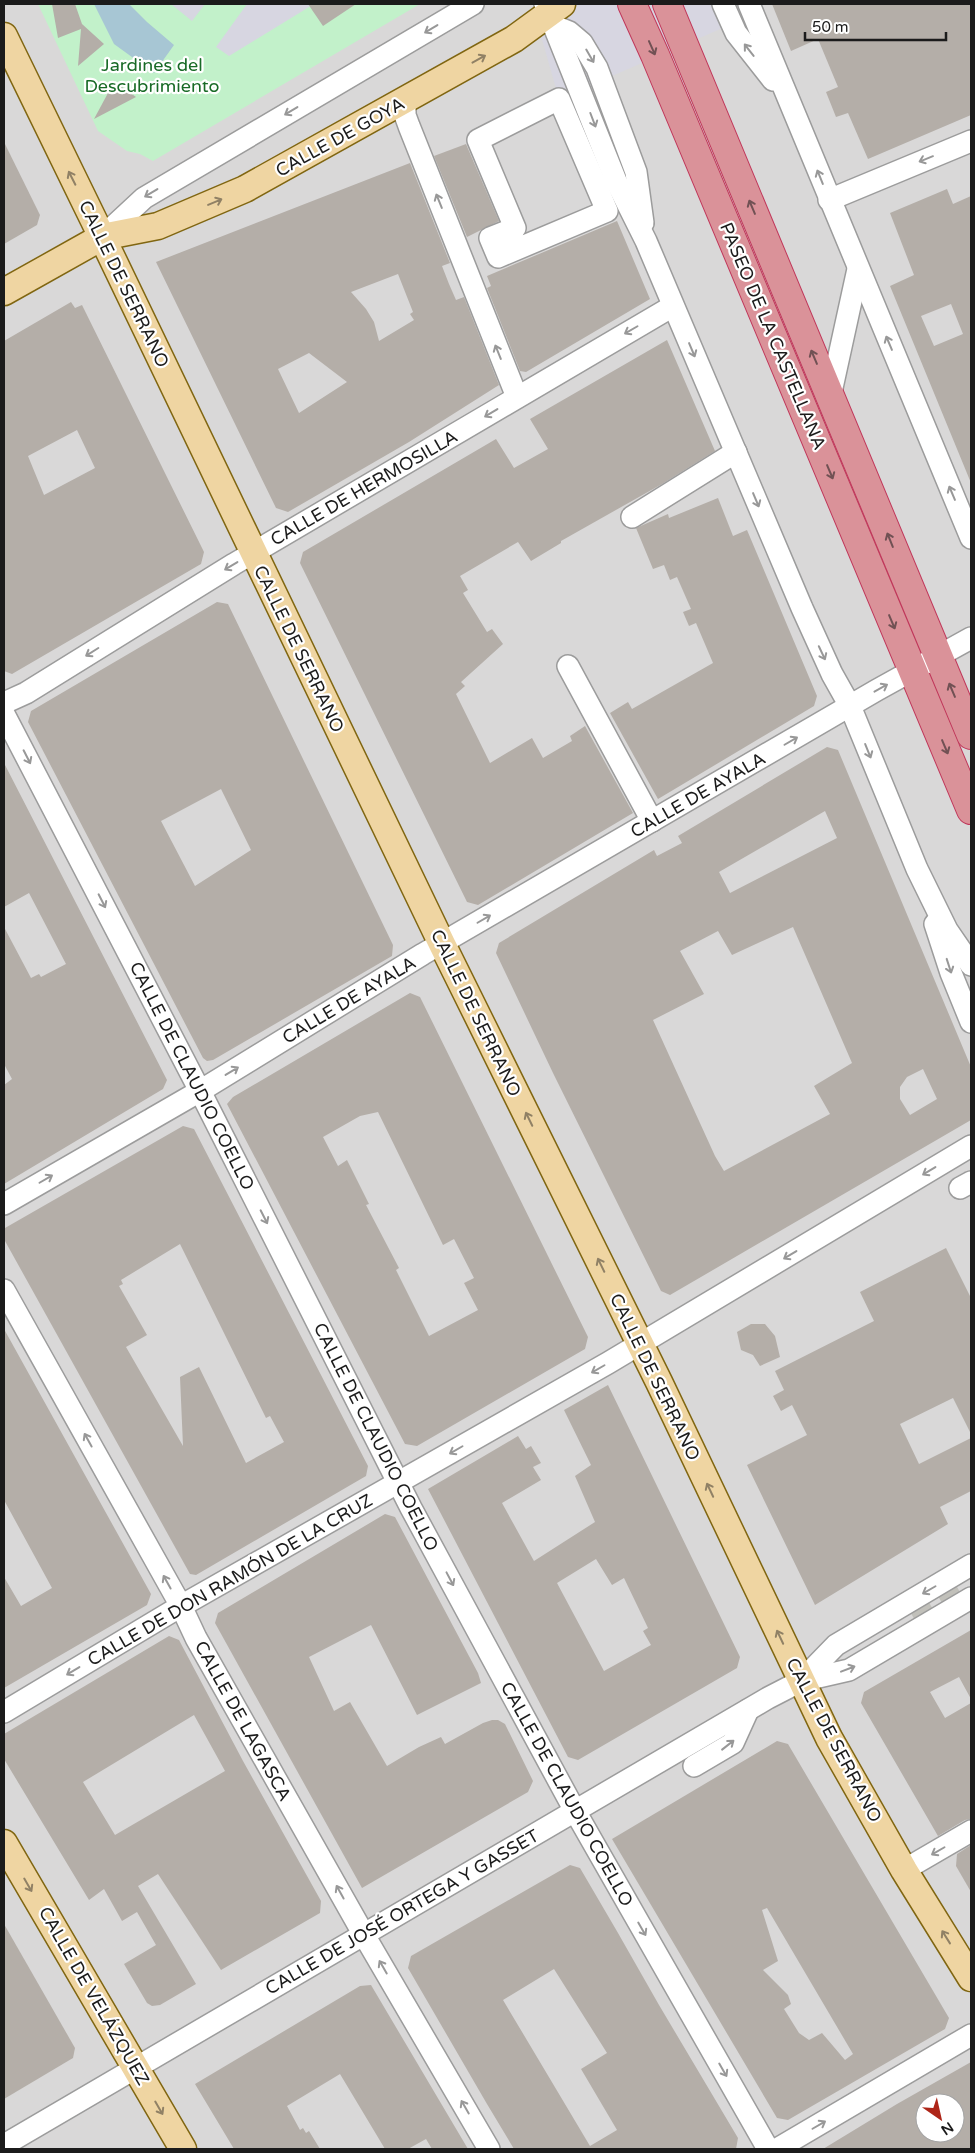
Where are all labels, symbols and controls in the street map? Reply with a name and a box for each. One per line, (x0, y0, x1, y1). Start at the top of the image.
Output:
scale bar (805, 10, 946, 42)
text: 50 m (812, 18, 849, 36)
one-way arrow (425, 24, 439, 34)
one-way arrow (648, 40, 657, 55)
one-way arrow (744, 43, 754, 57)
one-way arrow (585, 49, 595, 63)
park label: Jardines del Descubrimiento (85, 54, 220, 97)
one-way arrow (471, 54, 485, 64)
street label: CALLE DE GOYA (272, 92, 408, 182)
one-way arrow (284, 106, 299, 116)
one-way arrow (589, 111, 598, 127)
one-way arrow (919, 155, 934, 165)
one-way arrow (815, 170, 824, 185)
one-way arrow (67, 171, 76, 186)
one-way arrow (145, 189, 159, 199)
one-way arrow (433, 194, 443, 209)
one-way arrow (207, 196, 222, 206)
street label: CALLE DE SERRANO (74, 197, 174, 371)
one-way arrow (746, 200, 755, 215)
street label: PASEO DE LA CASTELLANA (715, 219, 831, 453)
one-way arrow (625, 326, 639, 336)
one-way arrow (883, 336, 892, 351)
one-way arrow (688, 342, 698, 357)
one-way arrow (493, 345, 503, 360)
one-way arrow (809, 350, 818, 365)
one-way arrow (485, 408, 499, 418)
street label: CALLE DE HERMOSILLA (267, 425, 461, 551)
one-way arrow (825, 464, 835, 479)
one-way arrow (947, 486, 957, 501)
one-way arrow (751, 492, 761, 507)
one-way arrow (884, 533, 894, 548)
one-way arrow (224, 562, 238, 572)
street label: CALLE DE SERRANO (249, 562, 349, 736)
one-way arrow (888, 614, 898, 629)
one-way arrow (817, 645, 827, 660)
one-way arrow (86, 647, 100, 657)
one-way arrow (873, 682, 888, 692)
one-way arrow (947, 683, 957, 698)
one-way arrow (783, 735, 797, 745)
one-way arrow (941, 739, 950, 754)
one-way arrow (864, 743, 873, 758)
street label: CALLE DE AYALA (627, 747, 769, 843)
one-way arrow (22, 749, 32, 764)
one-way arrow (97, 893, 107, 908)
one-way arrow (476, 914, 490, 924)
street label: CALLE DE SERRANO (426, 926, 526, 1100)
street label: CALLE DE AYALA (278, 951, 420, 1049)
one-way arrow (945, 957, 954, 973)
street label: CALLE DE CLAUDIO COELLO (125, 958, 259, 1194)
one-way arrow (224, 1066, 238, 1076)
one-way arrow (524, 1112, 534, 1127)
one-way arrow (923, 1167, 937, 1177)
one-way arrow (38, 1174, 53, 1184)
one-way arrow (259, 1209, 269, 1224)
one-way arrow (783, 1250, 797, 1260)
one-way arrow (596, 1258, 605, 1273)
street label: CALLE DE SERRANO (605, 1290, 705, 1464)
street label: CALLE DE CLAUDIO COELLO (309, 1319, 443, 1555)
one-way arrow (590, 1364, 605, 1374)
one-way arrow (82, 1434, 92, 1448)
one-way arrow (450, 1445, 464, 1455)
one-way arrow (705, 1483, 714, 1498)
street label: CALLE DE DON RAMÓN DE LA CRUZ (84, 1489, 376, 1671)
one-way arrow (445, 1571, 455, 1586)
one-way arrow (162, 1575, 171, 1590)
one-way arrow (923, 1586, 937, 1596)
one-way arrow (775, 1630, 784, 1645)
street label: CALLE DE LAGASCA (190, 1637, 296, 1805)
street label: CALLE DE SERRANO (781, 1654, 887, 1826)
one-way arrow (840, 1664, 855, 1673)
one-way arrow (66, 1666, 80, 1676)
street label: CALLE DE CLAUDIO COELLO (496, 1678, 638, 1910)
one-way arrow (722, 1740, 735, 1751)
street label: CALLE DE JOSÉ ORTEGA Y GASSET (261, 1824, 543, 2000)
one-way arrow (931, 1846, 945, 1856)
one-way arrow (24, 1878, 34, 1892)
one-way arrow (334, 1885, 344, 1900)
street label: CALLE DE VELÁZQUEZ (34, 1903, 154, 2089)
one-way arrow (638, 1921, 648, 1936)
one-way arrow (940, 1930, 951, 1944)
one-way arrow (377, 1960, 387, 1975)
one-way arrow (719, 2062, 728, 2077)
north arrow (915, 2093, 965, 2143)
one-way arrow (155, 2101, 165, 2115)
one-way arrow (459, 2101, 469, 2115)
text: N (938, 2118, 956, 2139)
one-way arrow (812, 2119, 826, 2129)

